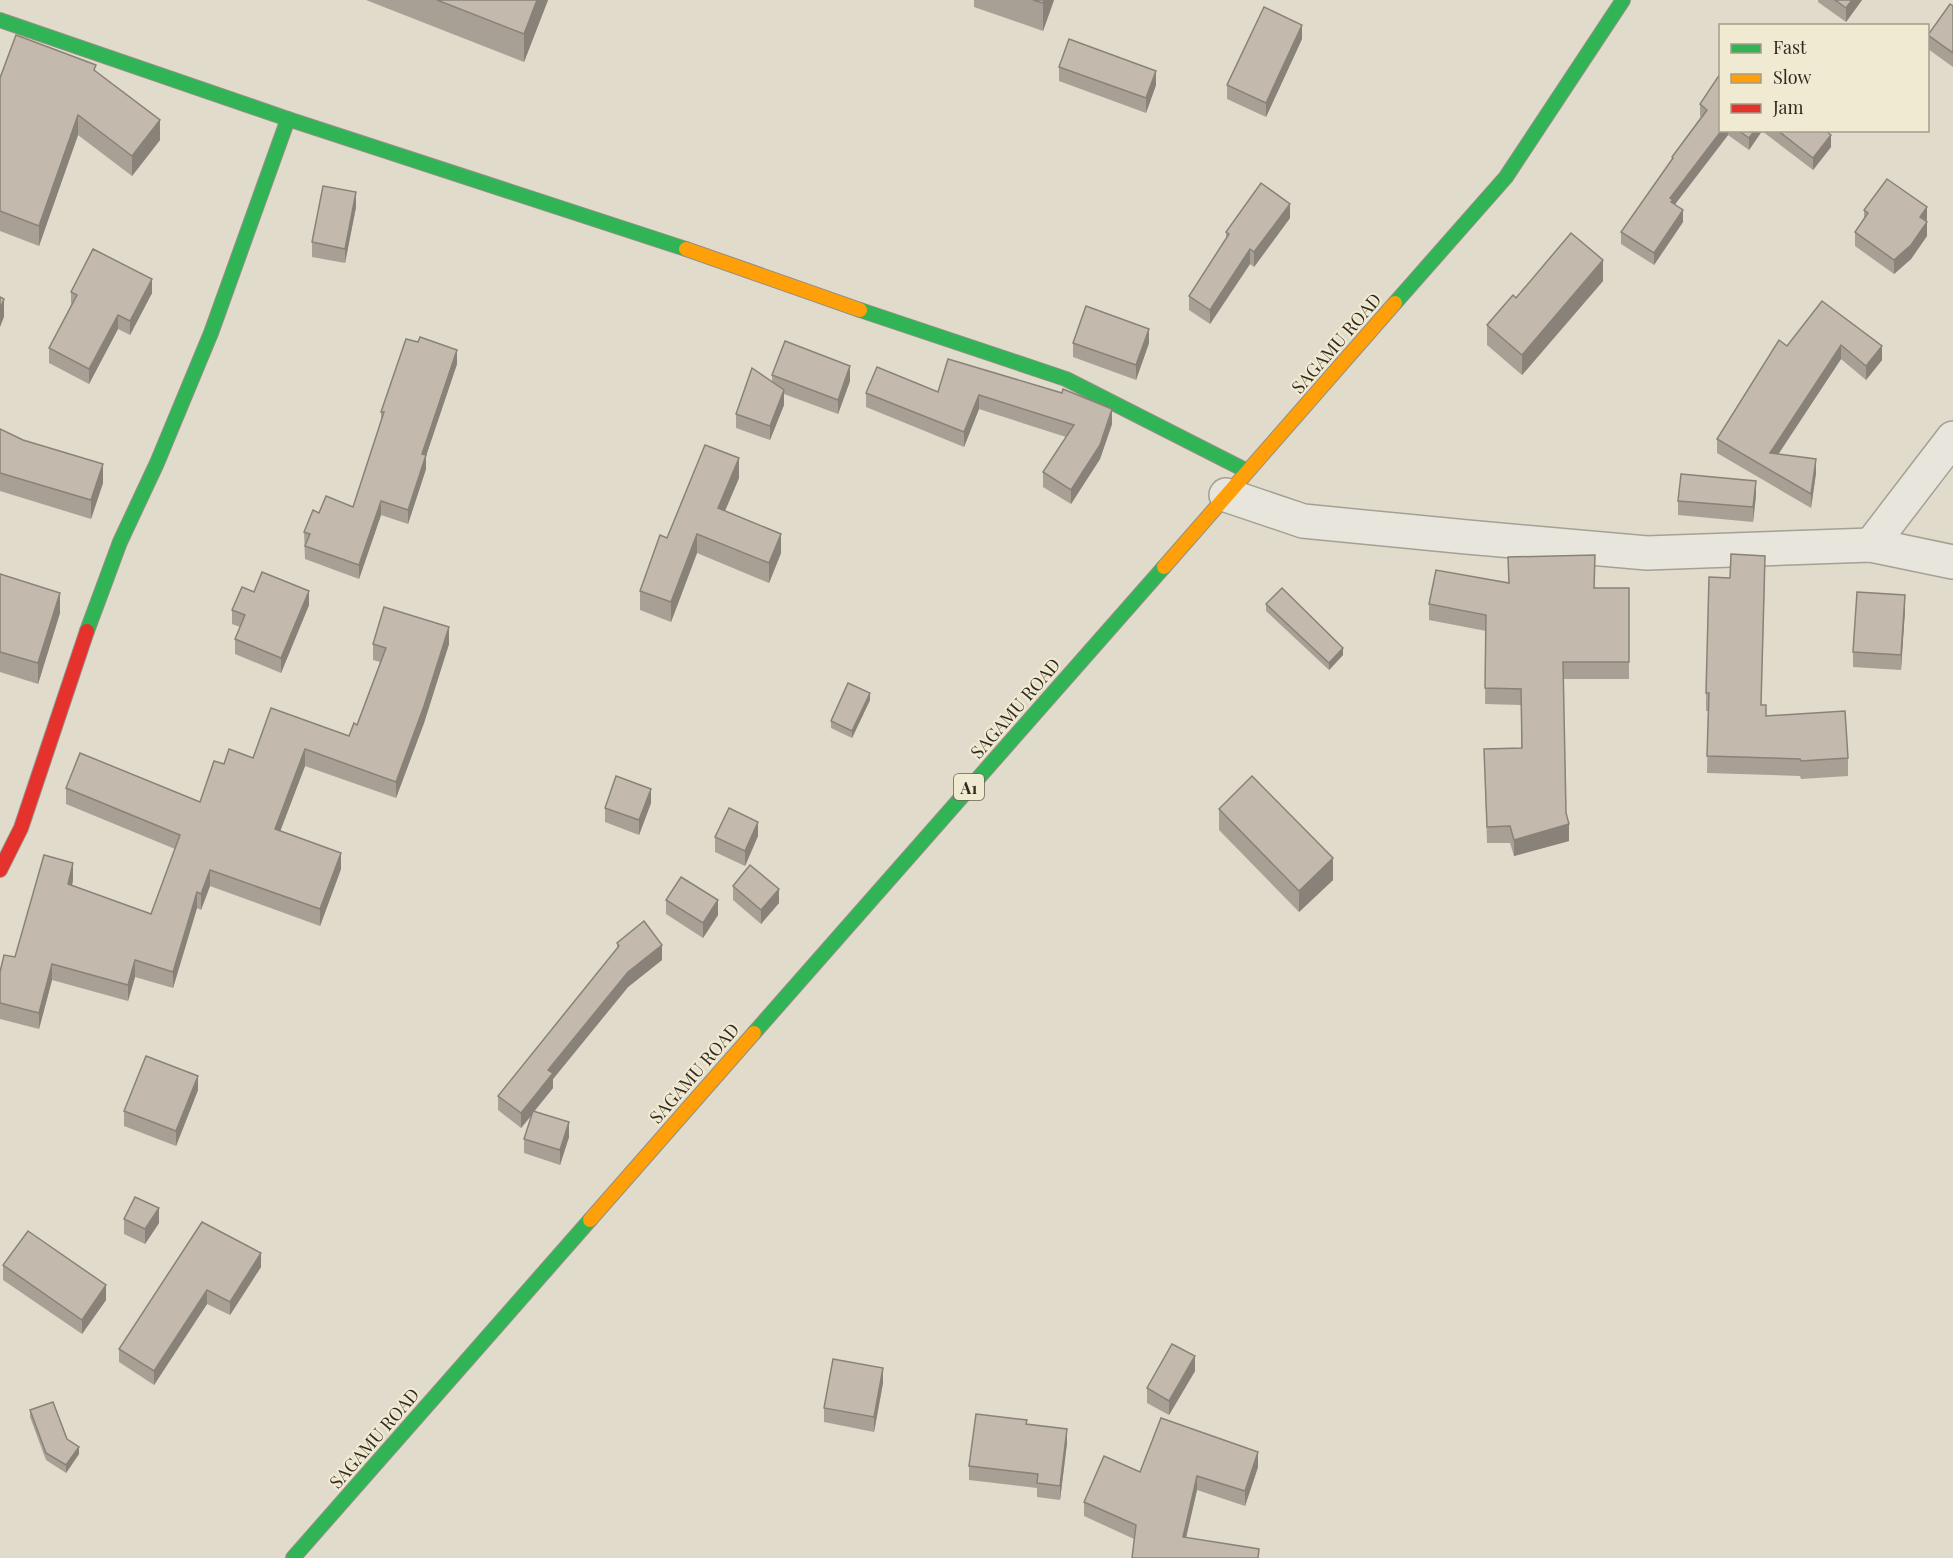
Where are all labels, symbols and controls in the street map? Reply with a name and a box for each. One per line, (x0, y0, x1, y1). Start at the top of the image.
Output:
legend (1719, 24, 1929, 132)
text: Fast (1773, 35, 1807, 59)
text: Slow (1773, 65, 1811, 89)
text: Jam (1772, 95, 1803, 119)
street label: SAGAMU ROAD (1286, 288, 1386, 398)
street label: SAGAMU ROAD (965, 653, 1065, 763)
road number: A1 (954, 774, 984, 800)
street label: SAGAMU ROAD (644, 1018, 744, 1128)
street label: SAGAMU ROAD (324, 1383, 424, 1493)

